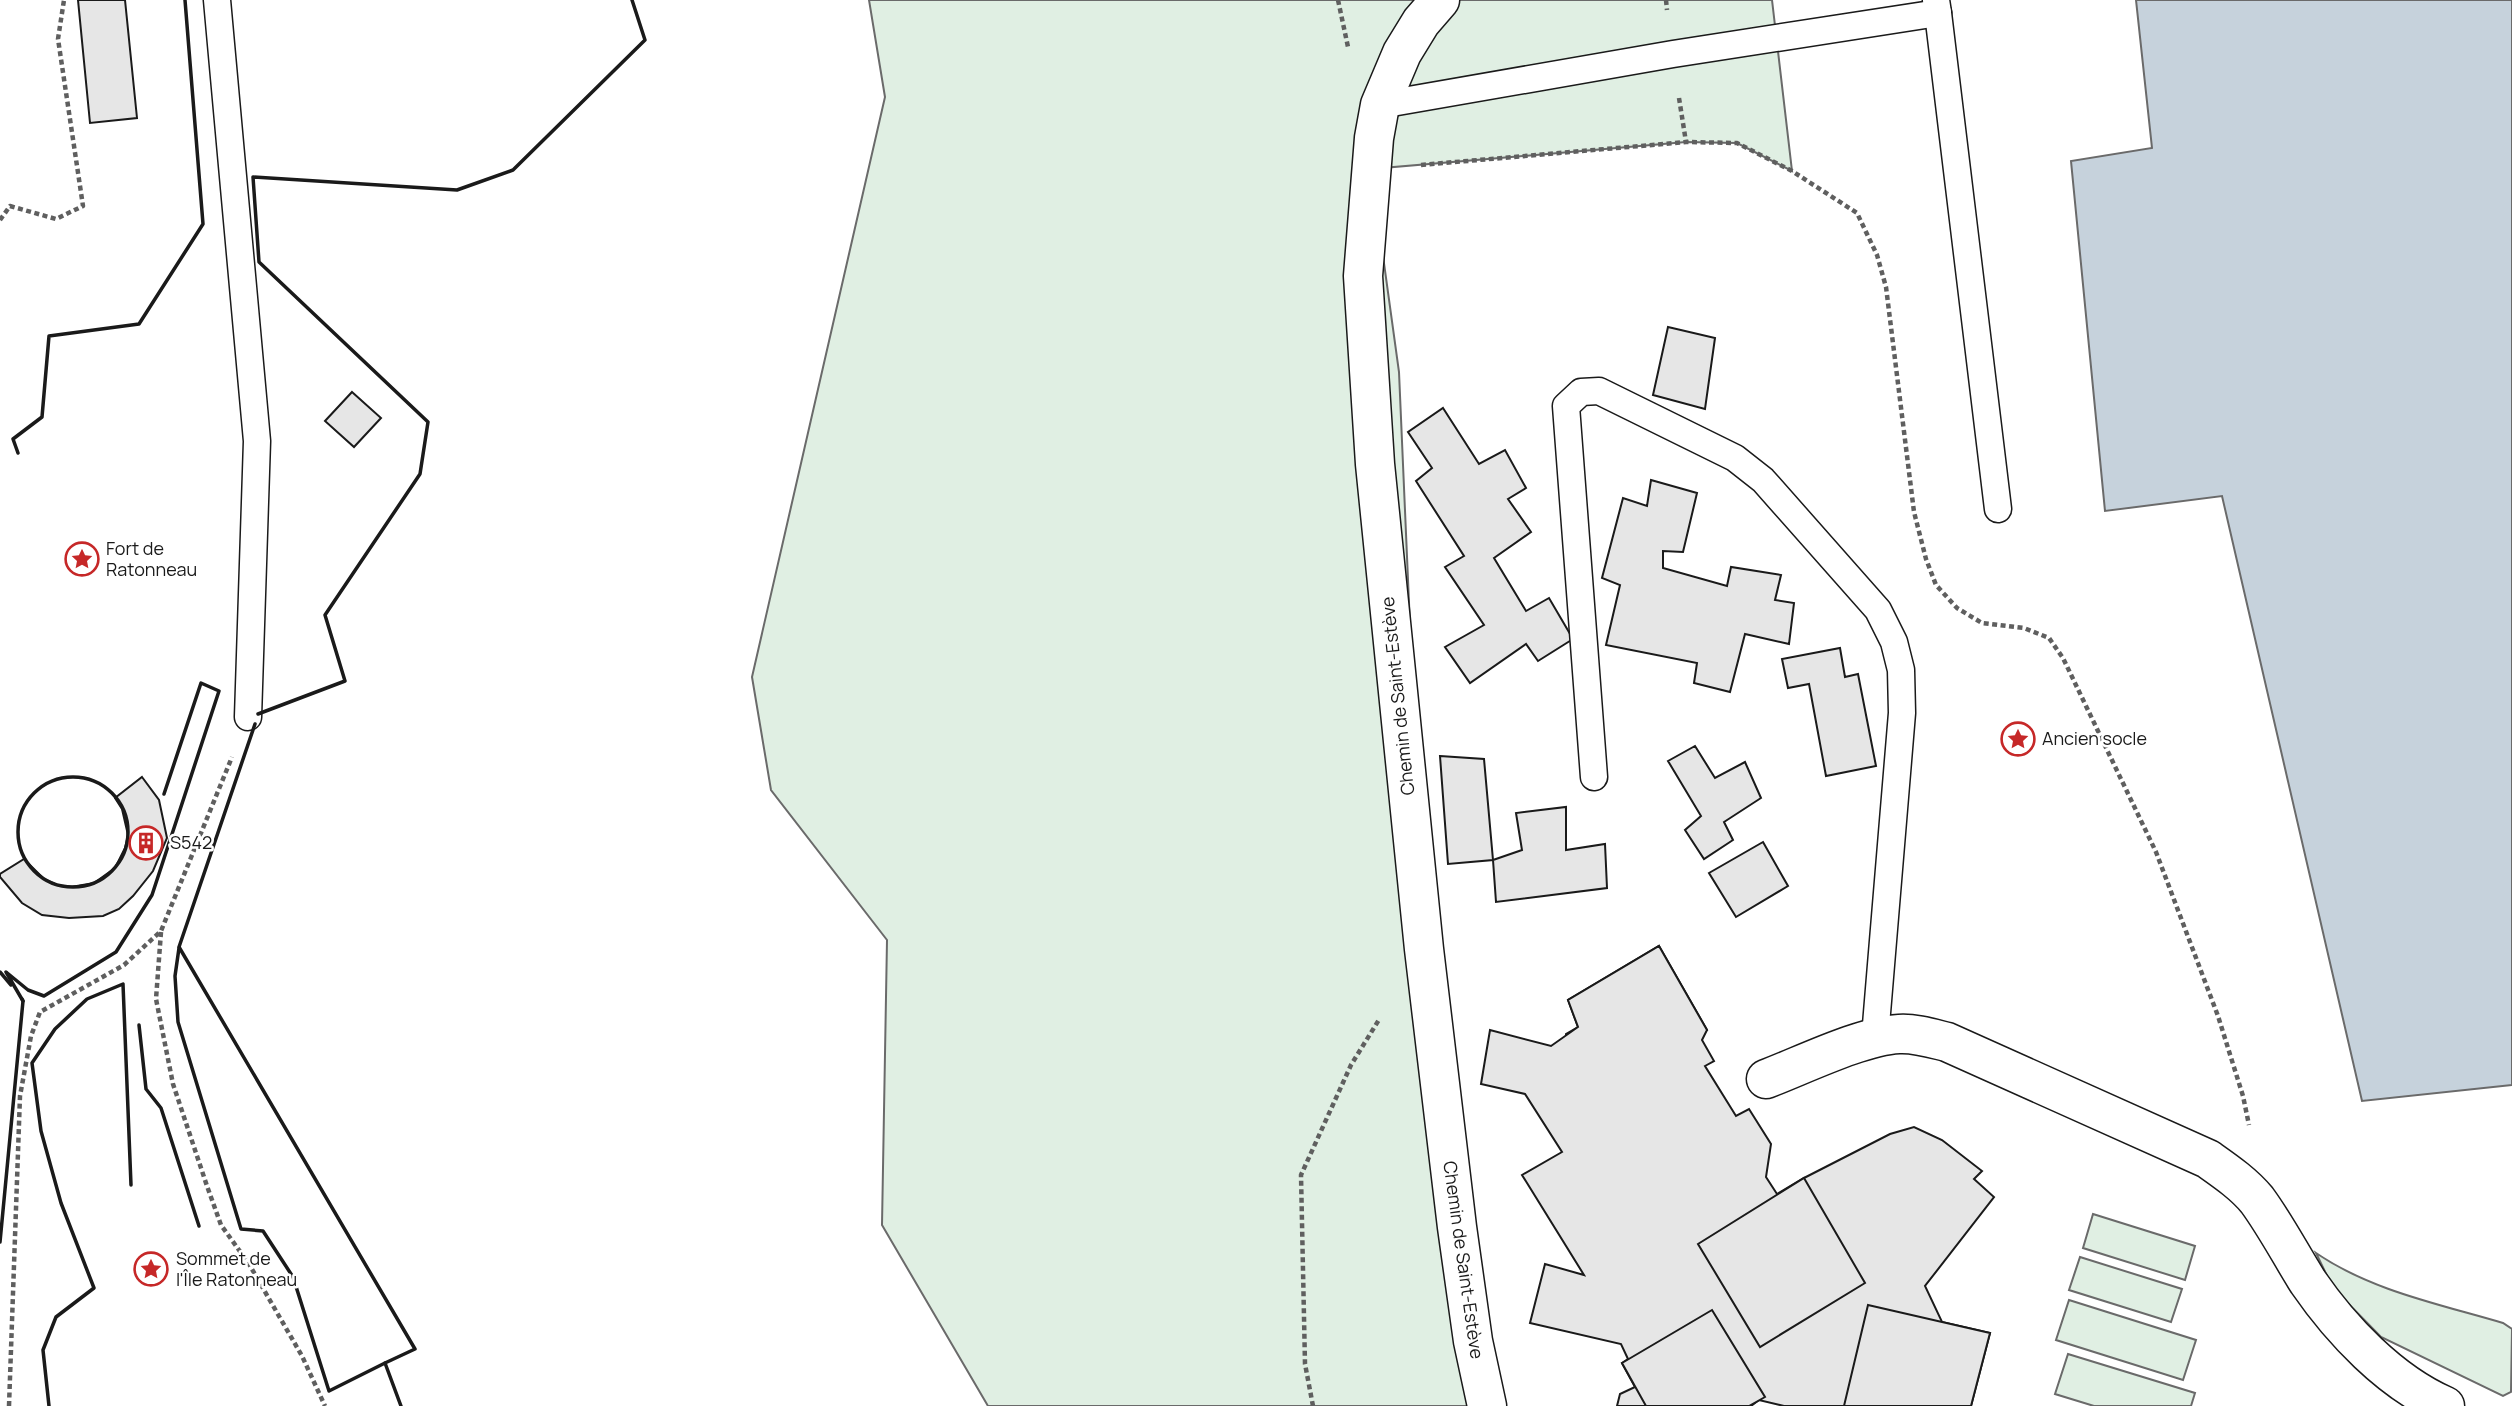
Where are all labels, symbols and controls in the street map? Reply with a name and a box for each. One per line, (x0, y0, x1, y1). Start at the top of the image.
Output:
place label: Fort de Ratonneau (106, 536, 197, 581)
place icon: Fort de Ratonneau (63, 540, 101, 578)
street label: Chemin de Saint-Estève (1375, 596, 1419, 797)
place icon: Ancien socle (1999, 720, 2037, 758)
place label: Ancien socle (2042, 726, 2147, 750)
building icon: S542 (127, 824, 165, 862)
place label: S542 (170, 830, 212, 854)
street label: Chemin de Saint-Estève (1438, 1159, 1490, 1360)
place label: Sommet de l'Île Ratonneau (176, 1246, 297, 1291)
place icon: Sommet de l'Île Ratonneau (132, 1250, 170, 1288)

